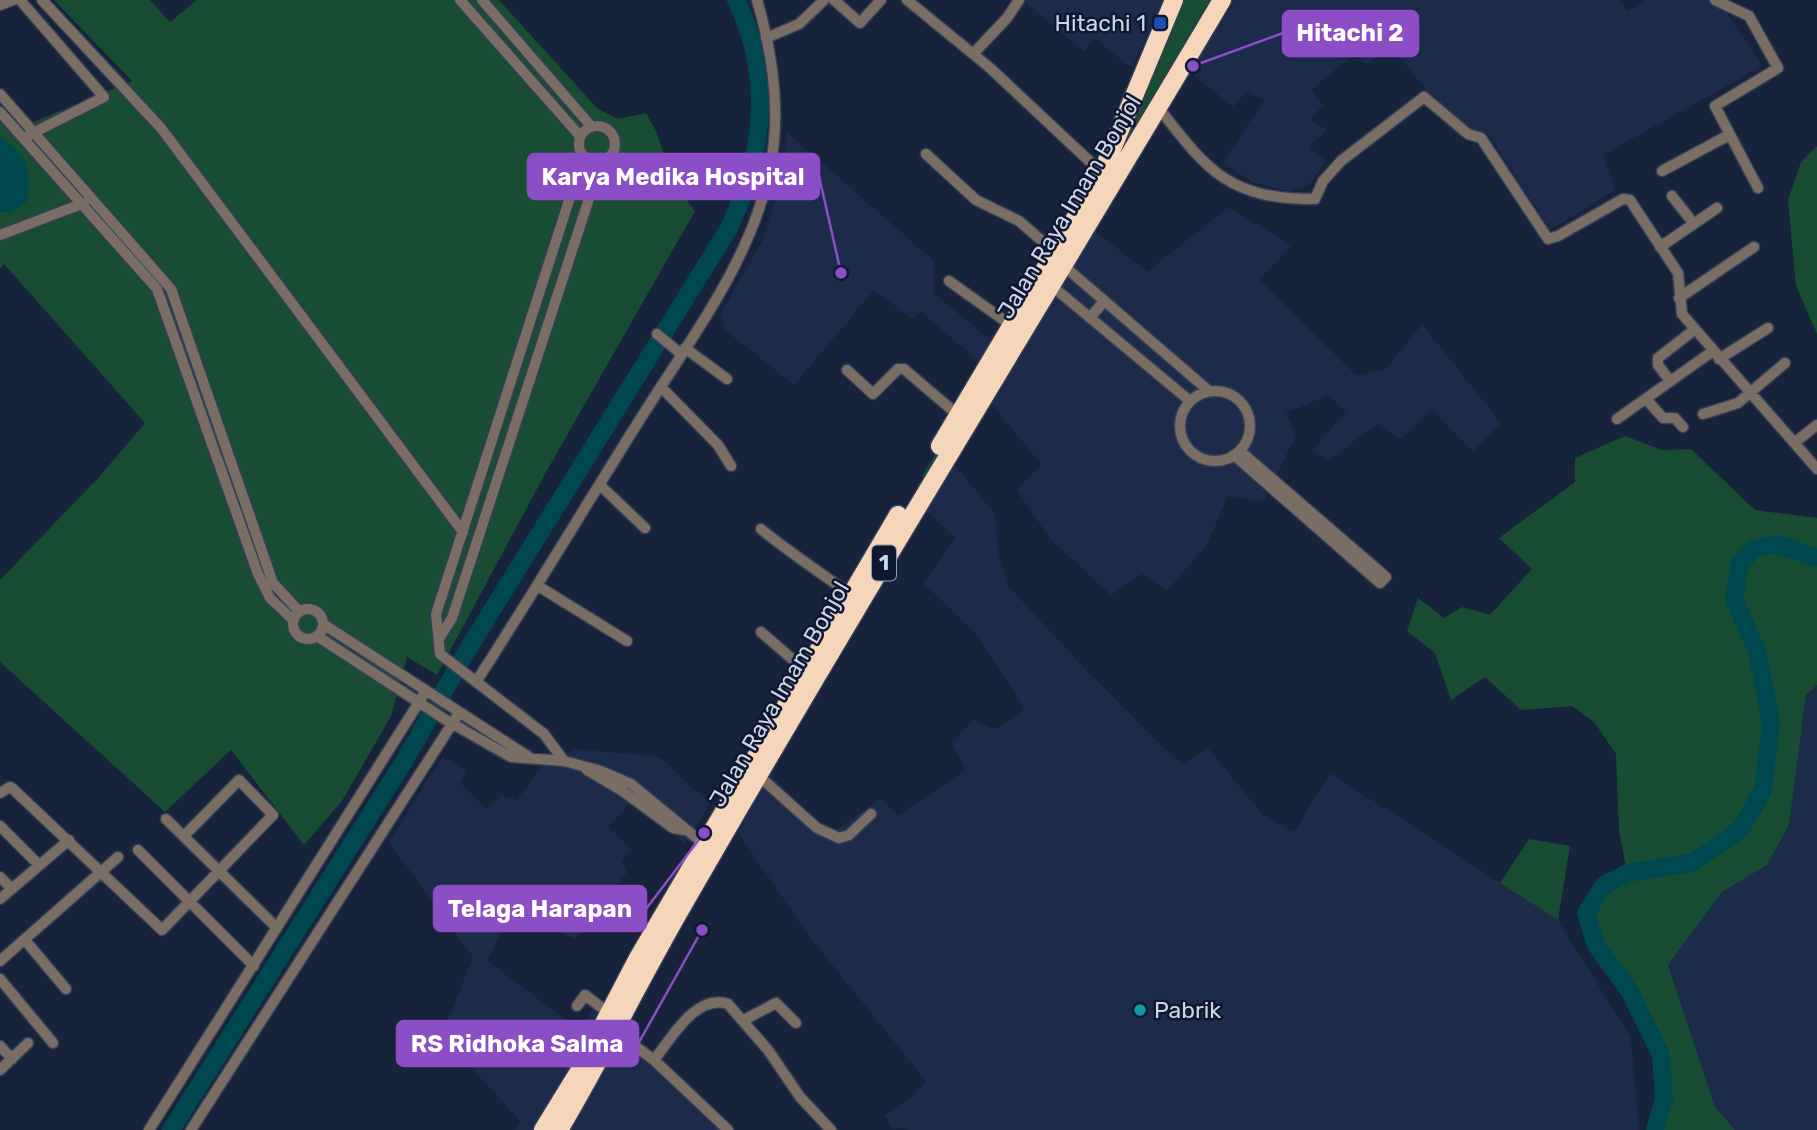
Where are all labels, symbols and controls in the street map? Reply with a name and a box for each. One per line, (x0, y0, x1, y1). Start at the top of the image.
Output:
place label: Hitachi 1 (1055, 9, 1146, 37)
callout: Hitachi 2 (1283, 11, 1418, 56)
marker: Hitachi 1 (1152, 15, 1168, 31)
text: Hitachi 2 (1296, 19, 1404, 47)
street label: Jalan Raya Imam Bonjol (991, 90, 1147, 324)
callout: Karya Medika Hospital (528, 154, 819, 199)
text: Karya Medika Hospital (541, 163, 805, 191)
road number: 1 (872, 546, 896, 580)
street label: Jalan Raya Imam Bonjol (703, 576, 855, 812)
callout: Telaga Harapan (434, 886, 646, 931)
text: Telaga Harapan (448, 895, 632, 923)
place label: Pabrik (1154, 996, 1221, 1024)
marker: Pabrik (1132, 1002, 1148, 1018)
callout: RS Ridhoka Salma (397, 1021, 638, 1066)
text: RS Ridhoka Salma (411, 1030, 623, 1058)

